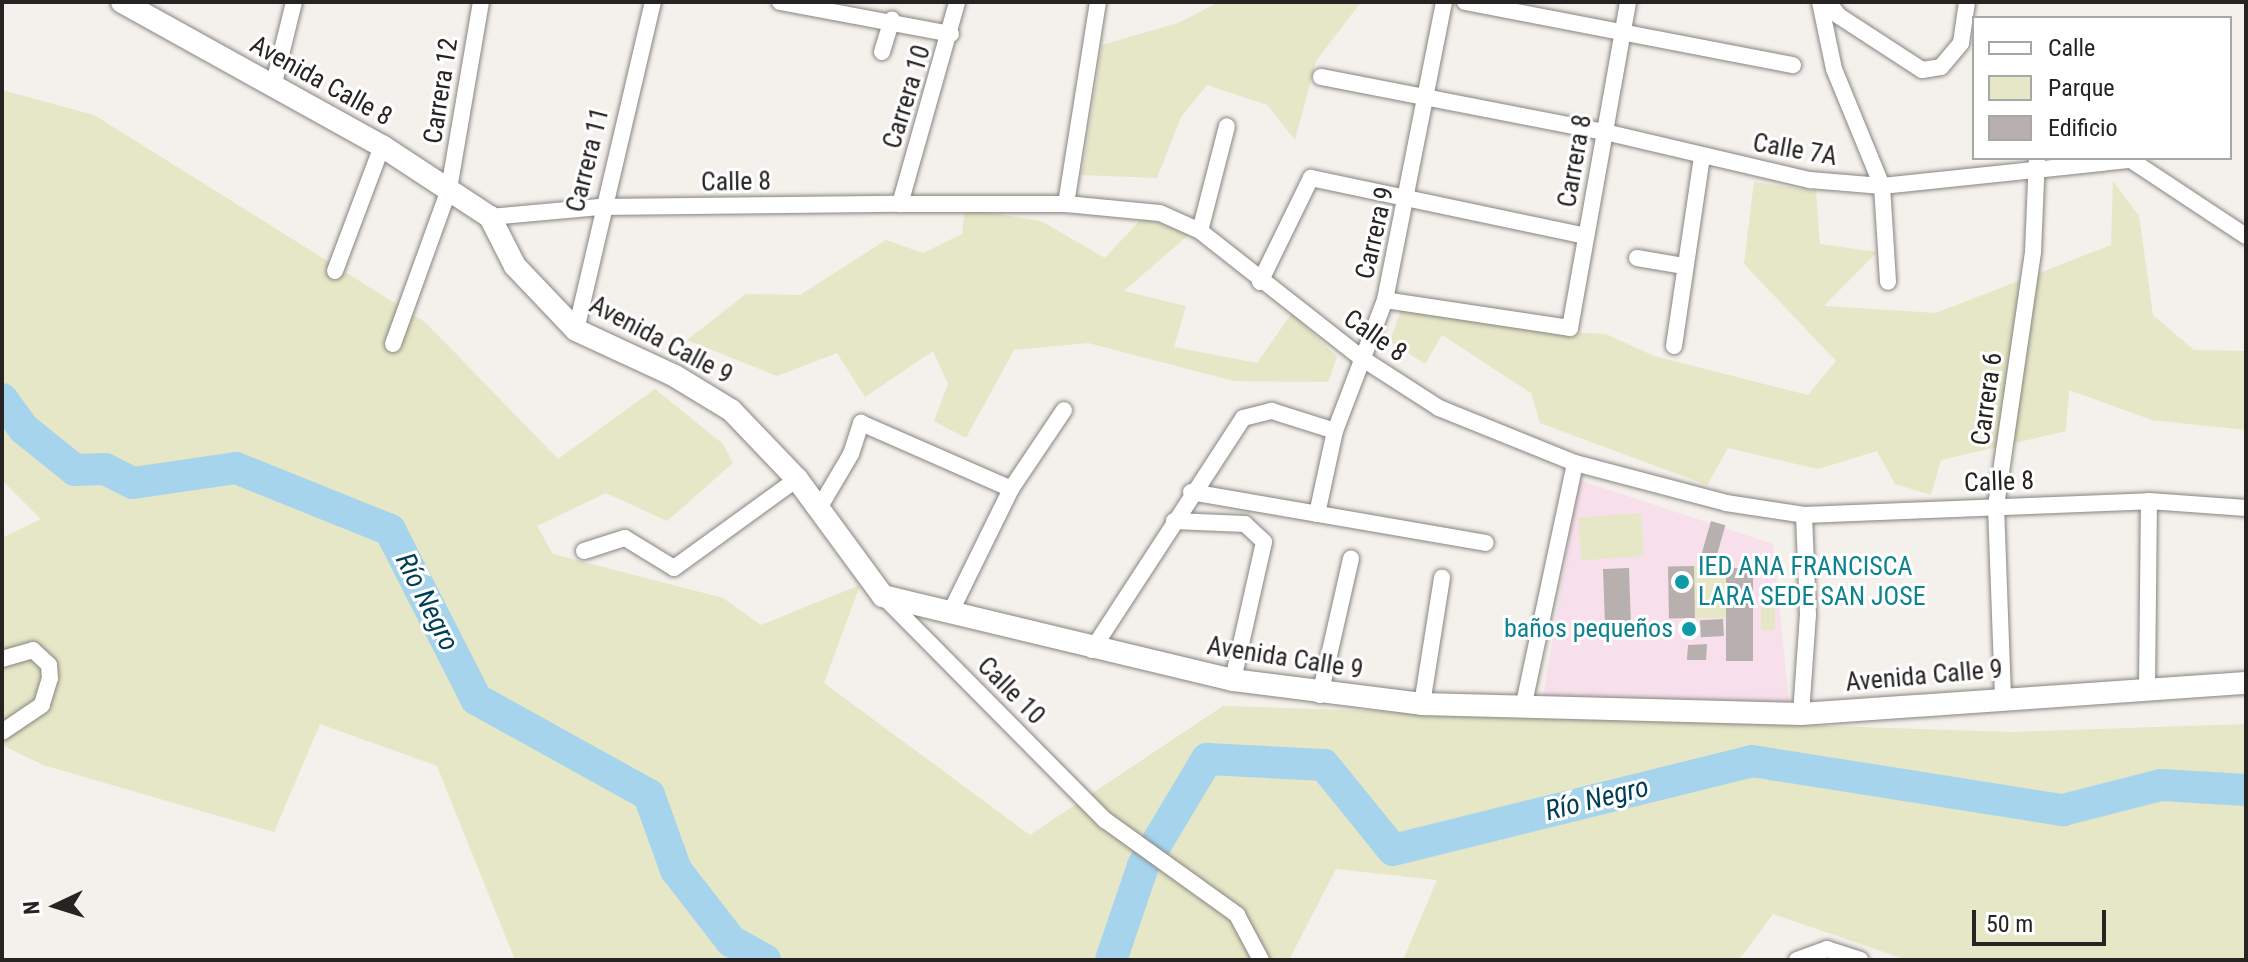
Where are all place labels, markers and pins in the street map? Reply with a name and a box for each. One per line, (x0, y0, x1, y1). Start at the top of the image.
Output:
place label: IED ANA FRANCISCA LARA SEDE SAN JOSE (1698, 551, 1926, 612)
marker: IED ANA FRANCISCA LARA SEDE SAN JOSE (1673, 573, 1691, 591)
place label: baños pequeños (1504, 613, 1673, 645)
marker: baños pequeños (1680, 620, 1698, 638)

